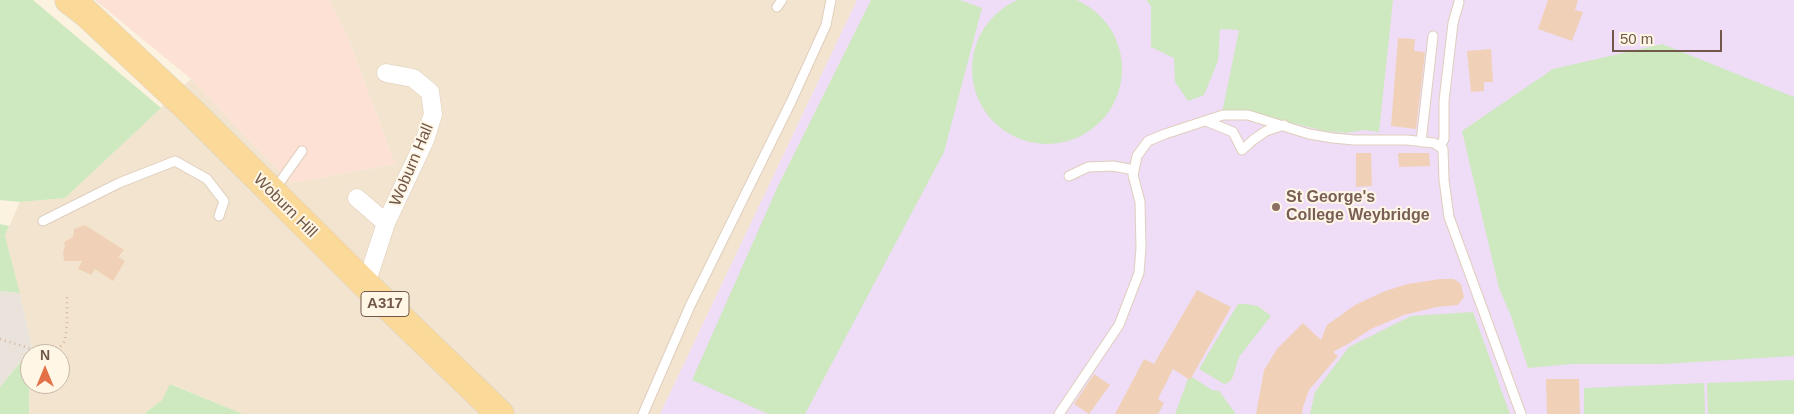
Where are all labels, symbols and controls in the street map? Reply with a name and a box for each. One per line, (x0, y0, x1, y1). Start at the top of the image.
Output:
scale bar (1614, 20, 1724, 52)
text: 50 m (1620, 30, 1653, 47)
street label: Woburn Hall (386, 121, 438, 209)
street label: Woburn Hill (249, 170, 321, 242)
place label: St George's College Weybridge (1286, 188, 1430, 226)
marker: St George's College Weybridge (1270, 201, 1282, 213)
road number: A317 (361, 292, 409, 316)
north arrow (20, 344, 70, 394)
text: N (40, 347, 50, 363)

